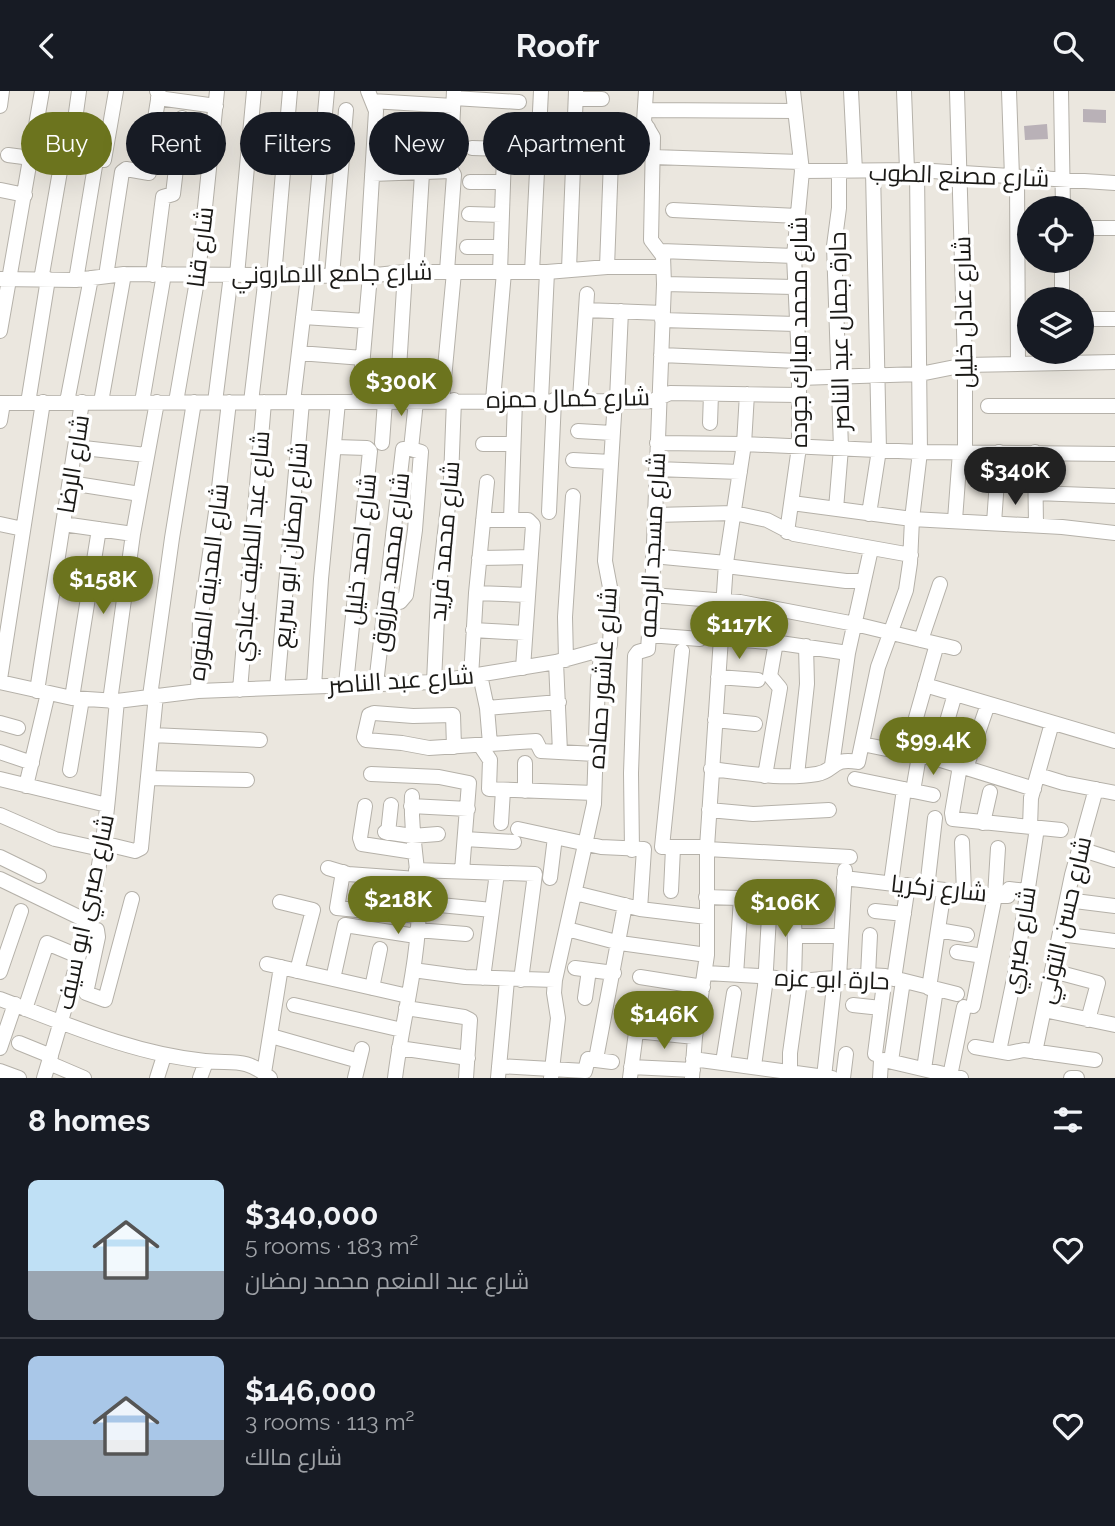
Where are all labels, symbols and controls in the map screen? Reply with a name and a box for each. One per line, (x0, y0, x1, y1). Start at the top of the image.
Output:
icon: back (28, 27, 66, 65)
text: Roofr (516, 27, 599, 64)
icon: search (1049, 27, 1087, 65)
chip: Buy (21, 112, 112, 175)
chip: Rent (126, 112, 226, 175)
chip: Filters (240, 112, 355, 175)
chip: New (369, 112, 469, 175)
chip: Apartment (483, 112, 650, 175)
street label: شارع مصنع الطوب (868, 157, 1050, 195)
map controls (1017, 196, 1094, 364)
button: locate (1017, 196, 1094, 273)
street label: شارع قنا (181, 205, 221, 289)
street label: شارع محمد مبارك جوده (784, 216, 815, 448)
street label: حارة جمال عبد الناصر (823, 231, 855, 433)
street label: شارع عادل خليل (947, 236, 981, 388)
street label: شارع جامع الاماروني (231, 257, 433, 294)
button: layers (1017, 287, 1094, 364)
pin: $300K (352, 359, 450, 418)
text: $300K (366, 367, 436, 394)
street label: شارع كمال حمزه (486, 382, 650, 416)
street label: شارع الرضا (51, 413, 97, 516)
street label: شارع عبد اللطيف عبادي (226, 430, 280, 663)
street label: شارع رمضان ابو سريع (267, 441, 315, 650)
pin: $340K (966, 447, 1064, 507)
street label: شارع مسجد الرحمه (633, 451, 673, 639)
text: $340K (980, 456, 1050, 483)
street label: شارع محمد فريد (423, 460, 467, 622)
street label: شارع محمد مرزوق (365, 471, 417, 654)
street label: شارع احمد خليل (338, 472, 384, 626)
street label: شارع المدينه المنوره (182, 482, 236, 683)
pin: $158K (54, 557, 152, 616)
text: $158K (69, 565, 137, 592)
street label: شارع عاشور حماده (581, 586, 625, 770)
pin: $117K (690, 601, 788, 661)
text: $117K (706, 610, 772, 637)
street label: شارع عبد الناصر (325, 660, 475, 702)
pin: $99.4K (876, 717, 990, 777)
text: $99.4K (895, 726, 971, 753)
street label: شارع صبري ابو سيف (50, 812, 124, 1013)
street label: شارع حسن التوني (1031, 834, 1102, 1008)
street label: شارع زكريا (889, 869, 989, 909)
pin: $218K (349, 877, 447, 936)
pin: $106K (736, 879, 834, 939)
street label: شارع صبري (996, 884, 1046, 996)
text: $218K (364, 885, 432, 912)
text: $106K (750, 888, 820, 915)
street label: حارة ابو عزه (774, 962, 890, 996)
pin: $146K (615, 991, 713, 1051)
text: $146K (630, 1000, 698, 1027)
icon: filters (1049, 1101, 1087, 1139)
text: 8 homes (28, 1103, 150, 1138)
text: $340,000 (245, 1197, 378, 1232)
icon: home (84, 1208, 168, 1292)
icon: heart (1049, 1231, 1087, 1269)
text: 5 rooms · 183 m² (245, 1232, 419, 1259)
text: شارع عبد المنعم محمد رمضان (245, 1267, 529, 1294)
text: $146,000 (245, 1373, 376, 1408)
icon: home (84, 1384, 168, 1468)
icon: heart (1049, 1407, 1087, 1445)
text: 3 rooms · 113 m² (245, 1408, 414, 1435)
text: شارع مالك (245, 1443, 342, 1470)

